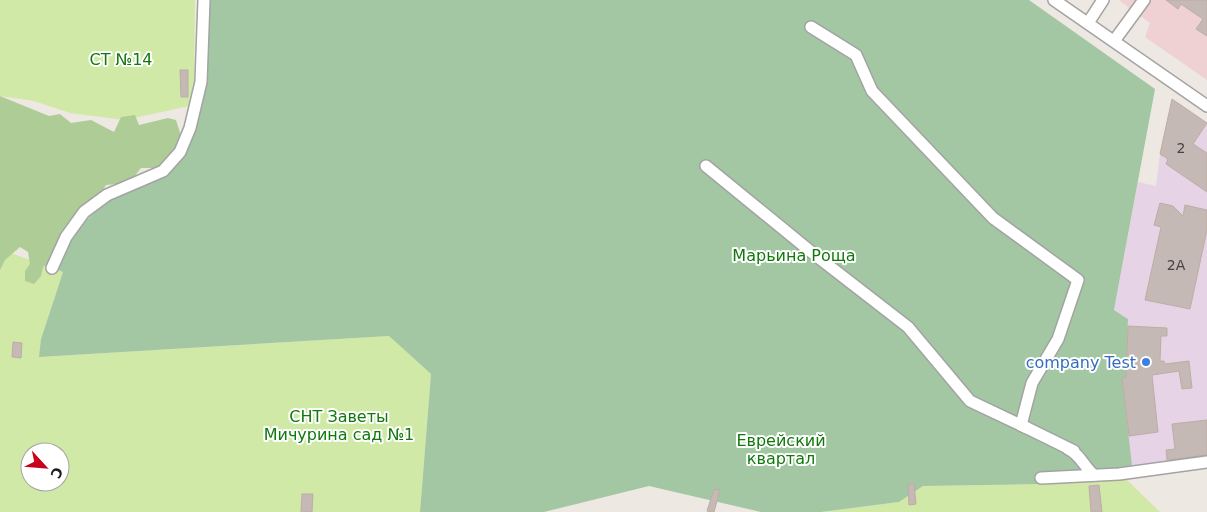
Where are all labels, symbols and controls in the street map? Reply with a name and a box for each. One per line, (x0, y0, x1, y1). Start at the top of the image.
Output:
park label: СТ №14 (89, 50, 153, 69)
house number: 2 (1177, 140, 1185, 156)
park label: Марьина Роща (732, 246, 856, 265)
house number: 2А (1167, 257, 1186, 273)
place label: company Test (1026, 353, 1136, 372)
marker: company Test (1140, 356, 1152, 368)
park label: СНТ Заветы Мичурина сад №1 (264, 407, 414, 444)
park label: Еврейский квартал (736, 431, 826, 468)
north arrow (20, 442, 70, 492)
text: С (47, 465, 66, 481)

